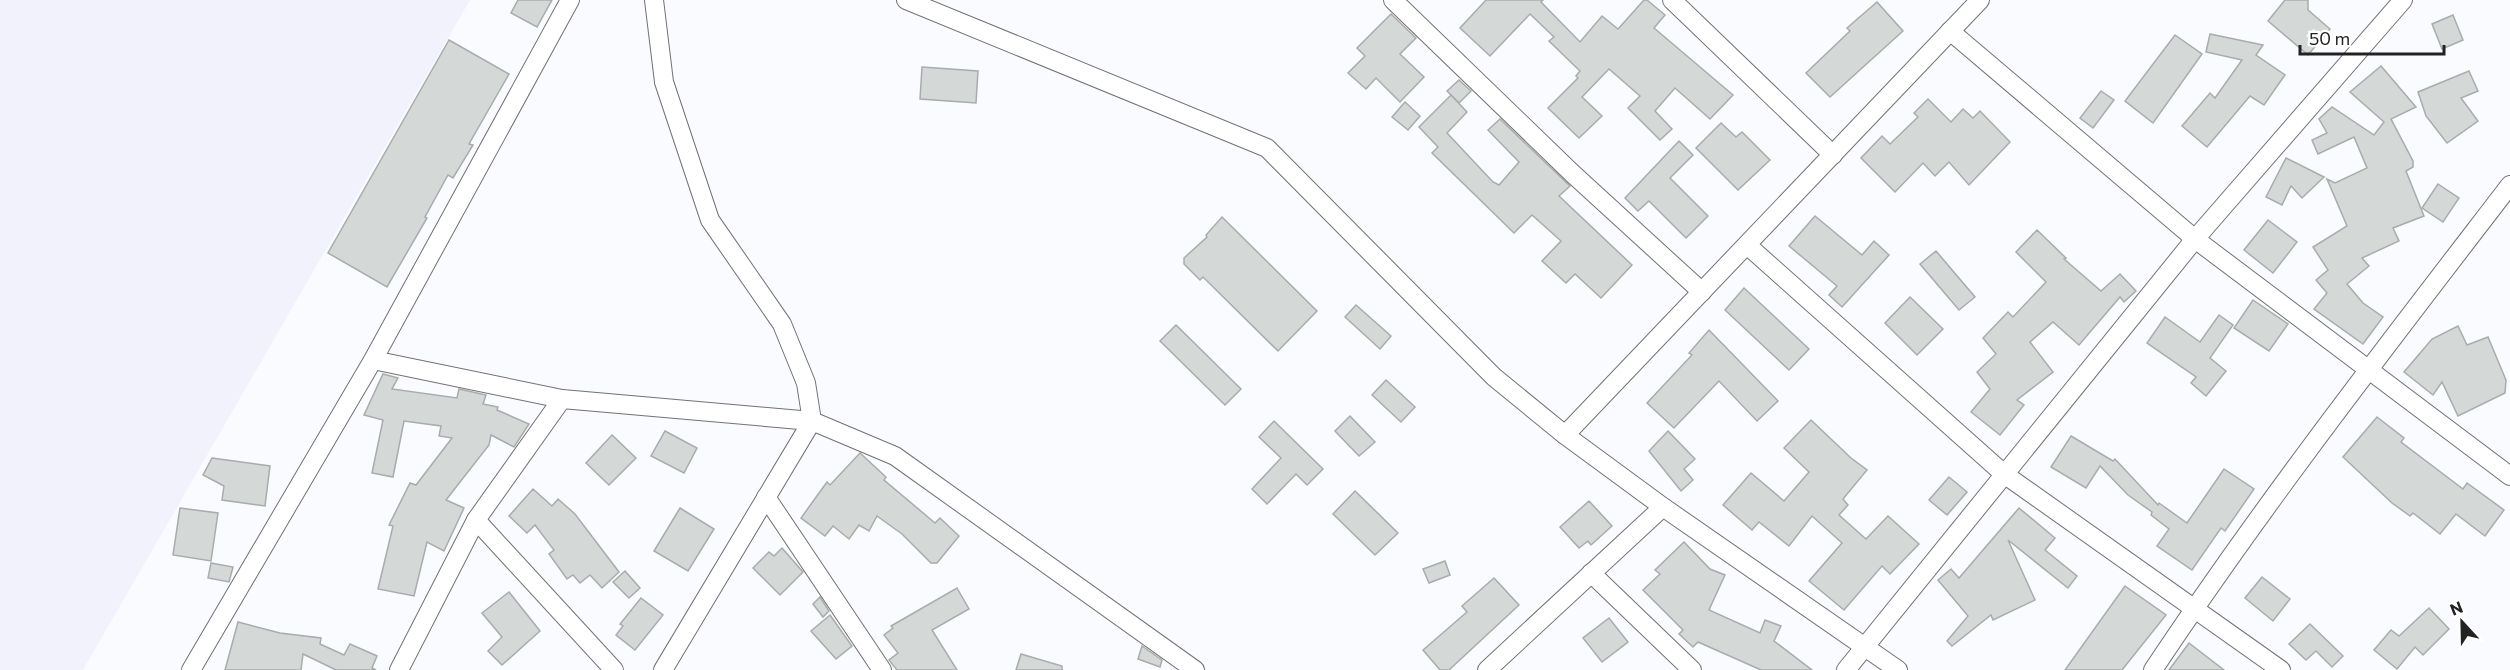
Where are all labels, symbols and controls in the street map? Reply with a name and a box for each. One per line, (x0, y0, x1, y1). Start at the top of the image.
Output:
scale bar (2300, 18, 2444, 56)
text: 50 m (2309, 27, 2350, 49)
north arrow (2432, 592, 2492, 652)
text: N (2447, 597, 2465, 619)

